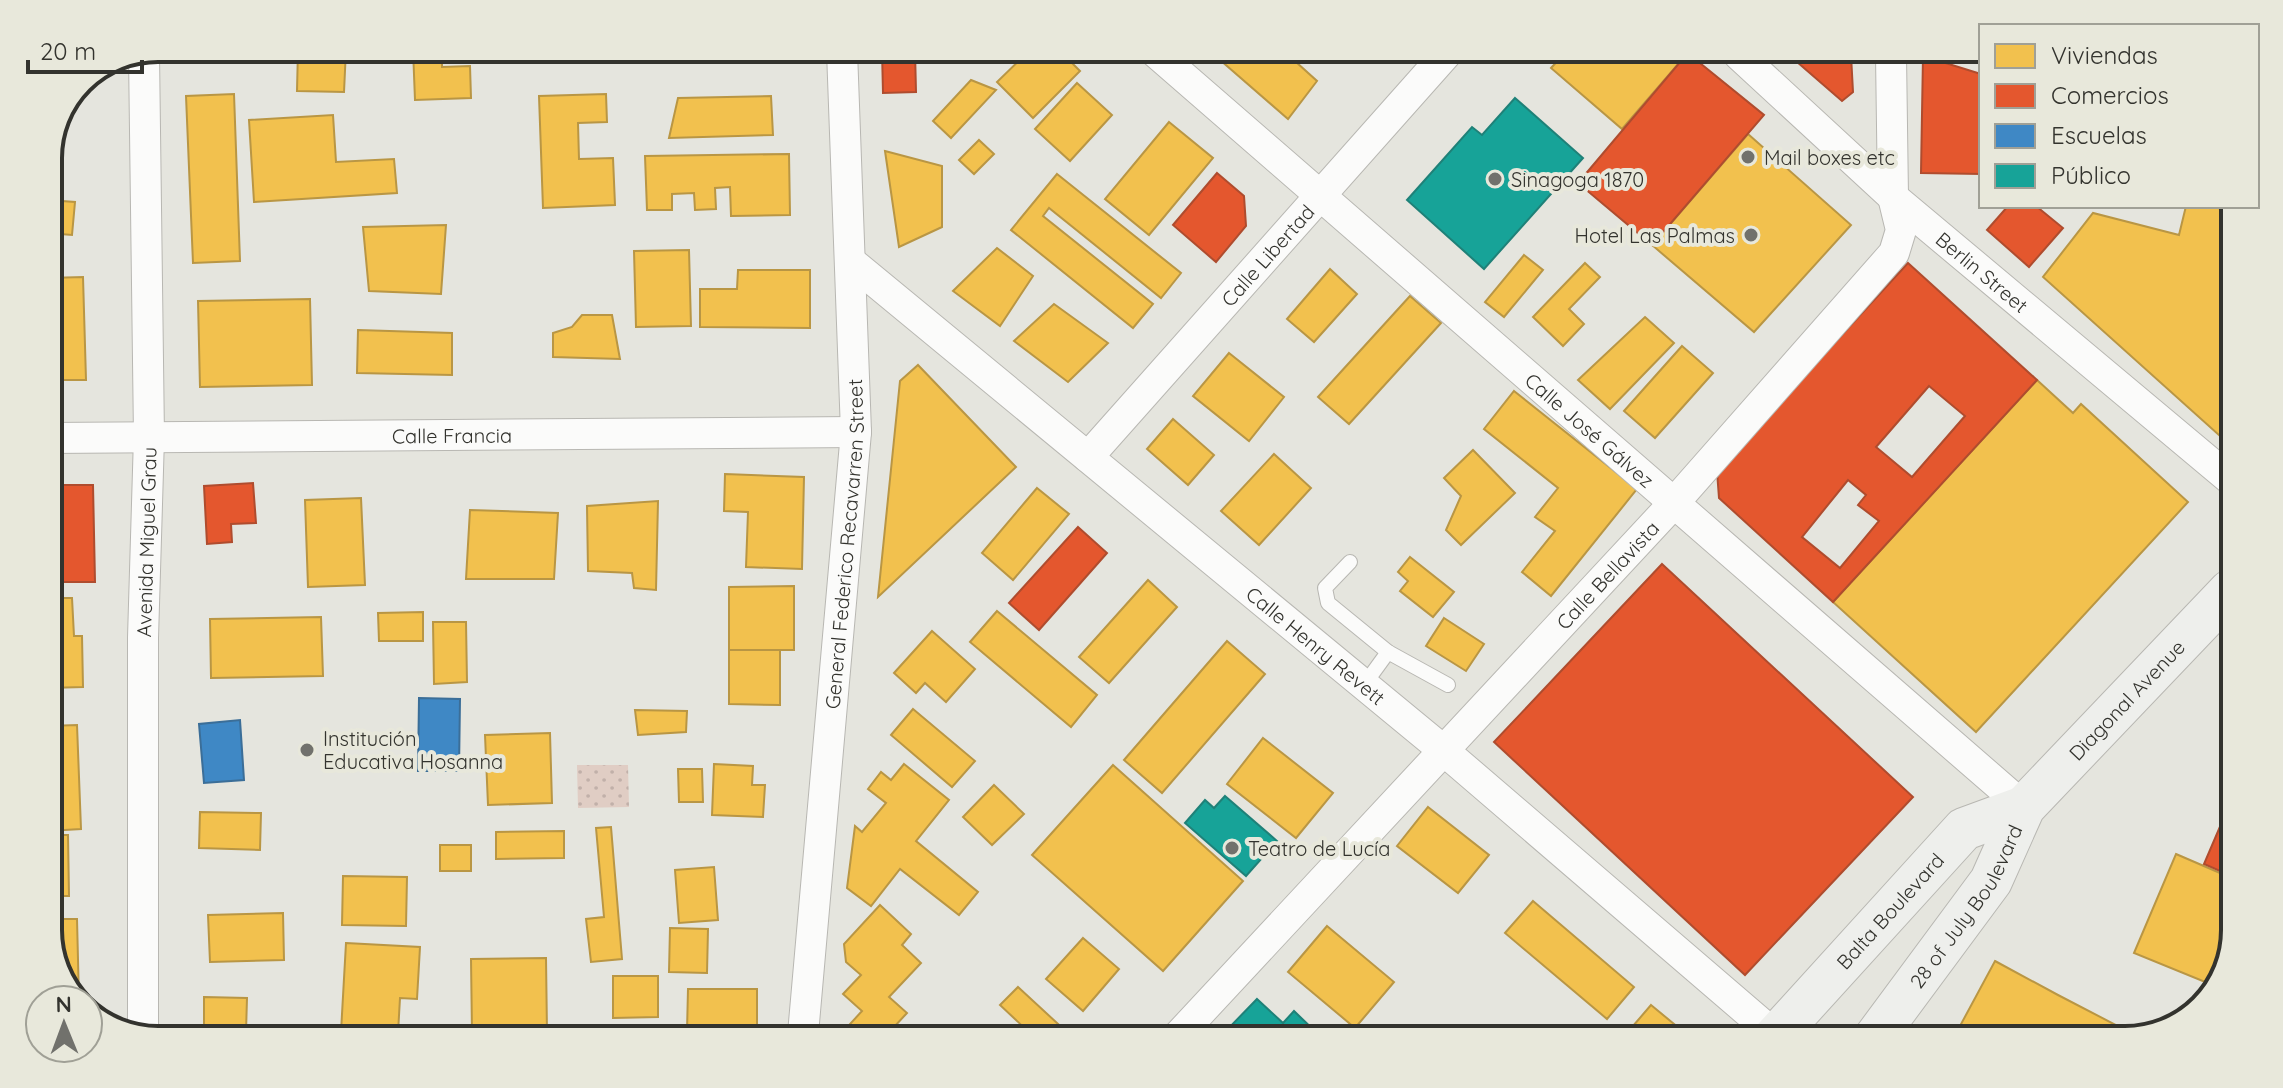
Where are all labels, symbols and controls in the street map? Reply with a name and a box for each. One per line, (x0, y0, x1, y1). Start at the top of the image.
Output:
scale bar (28, 24, 142, 74)
legend (1979, 24, 2259, 208)
text: 20 m (40, 36, 96, 66)
text: Viviendas (2051, 40, 2158, 70)
text: Comercios (2051, 80, 2169, 110)
text: Escuelas (2051, 120, 2147, 150)
place label: Mail boxes etc (1764, 145, 1895, 170)
marker: Mail boxes etc (1739, 148, 1757, 166)
text: Público (2051, 160, 2131, 190)
place label: Sinagoga 1870 (1511, 167, 1644, 192)
marker: Sinagoga 1870 (1486, 170, 1504, 188)
street label: Calle Libertad (1215, 199, 1319, 311)
place label: Hotel Las Palmas (1575, 223, 1735, 248)
marker: Hotel Las Palmas (1742, 226, 1760, 244)
street label: Berlin Street (1931, 226, 2034, 318)
street label: Calle José Gálvez (1520, 367, 1659, 493)
street label: General Federico Recavarren Street (819, 378, 869, 710)
street label: Calle Francia (392, 422, 512, 448)
street label: Avenida Miguel Grau (131, 447, 161, 638)
street label: Calle Bellavista (1550, 515, 1664, 634)
street label: Calle Henry Revett (1241, 581, 1391, 710)
street label: Diagonal Avenue (2063, 634, 2190, 765)
place label: Institución Educativa Hosanna (323, 726, 503, 774)
marker: Institución Educativa Hosanna (298, 741, 316, 759)
street label: 28 of July Boulevard (1904, 821, 2027, 993)
place label: Teatro de Lucía (1248, 836, 1390, 861)
marker: Teatro de Lucía (1223, 839, 1241, 857)
street label: Balta Boulevard (1831, 847, 1949, 974)
north arrow (24, 984, 104, 1064)
text: N (55, 990, 72, 1018)

